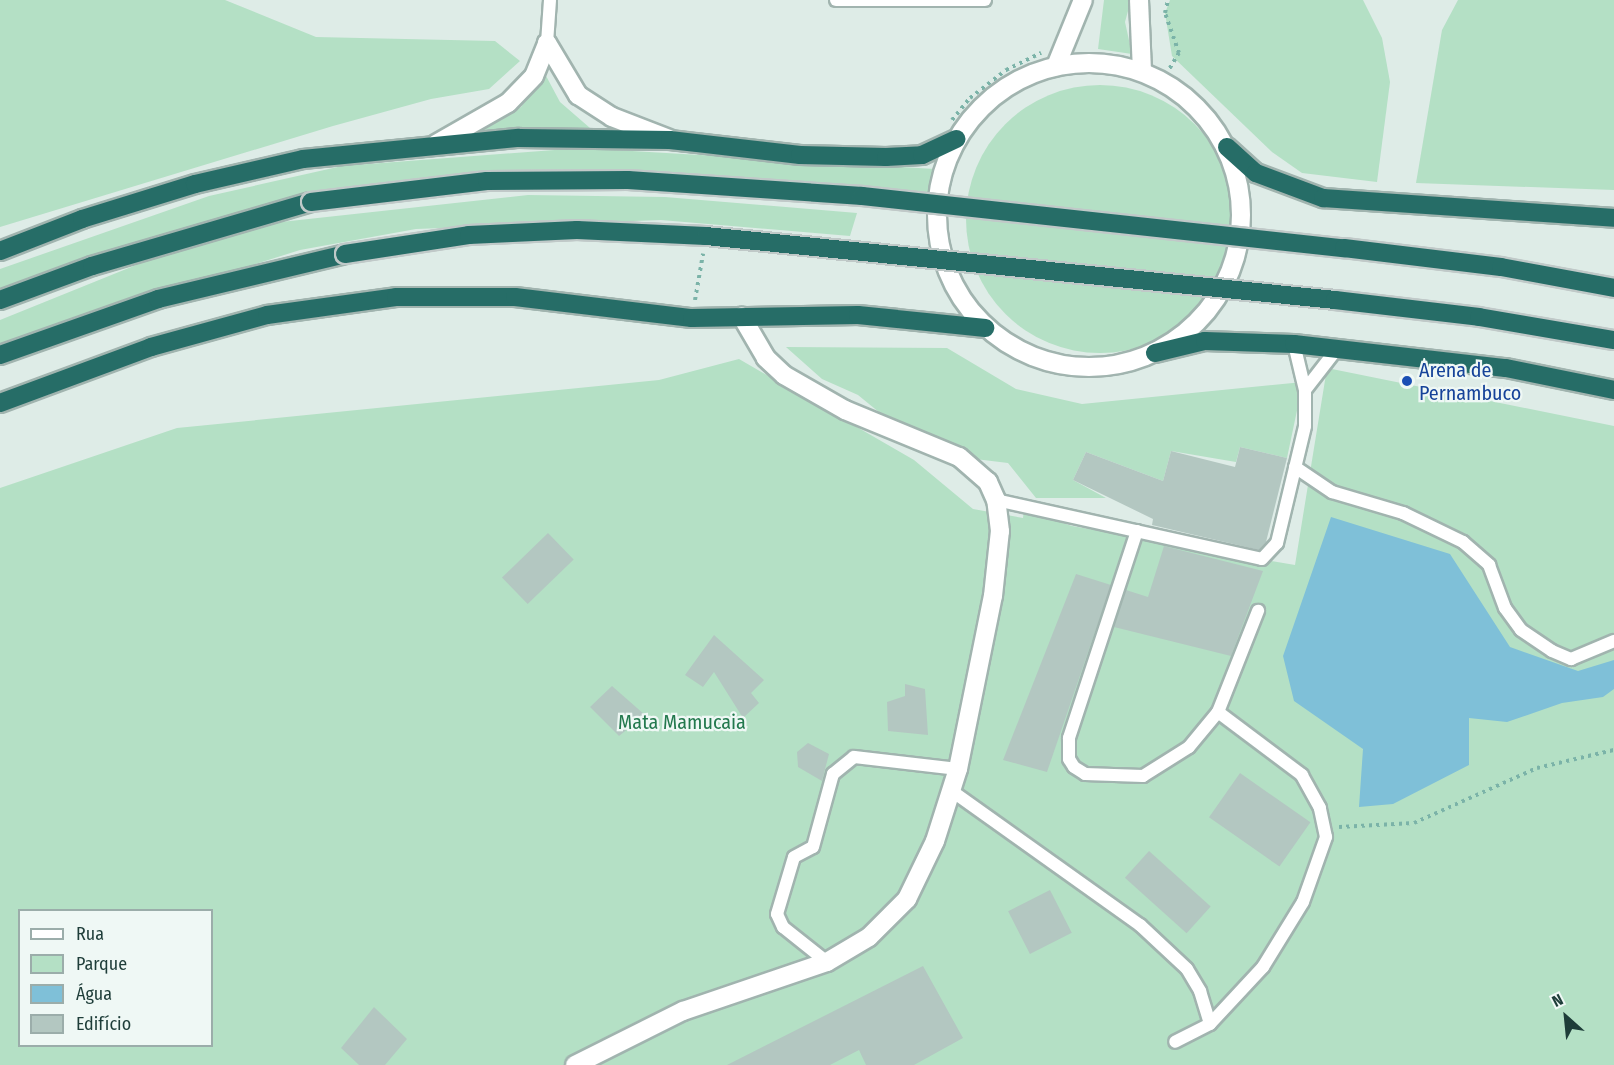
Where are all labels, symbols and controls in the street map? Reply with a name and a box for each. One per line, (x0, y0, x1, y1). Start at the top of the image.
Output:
place label: Arena de Pernambuco (1419, 358, 1521, 405)
marker: Arena de Pernambuco (1400, 374, 1414, 388)
park label: Mata Mamucaia (618, 710, 746, 734)
legend (18, 909, 213, 1047)
text: Rua (76, 923, 104, 945)
text: Parque (76, 953, 127, 975)
text: Água (76, 983, 112, 1005)
north arrow (1536, 987, 1596, 1047)
text: N (1549, 990, 1566, 1011)
text: Edifício (76, 1013, 131, 1035)

